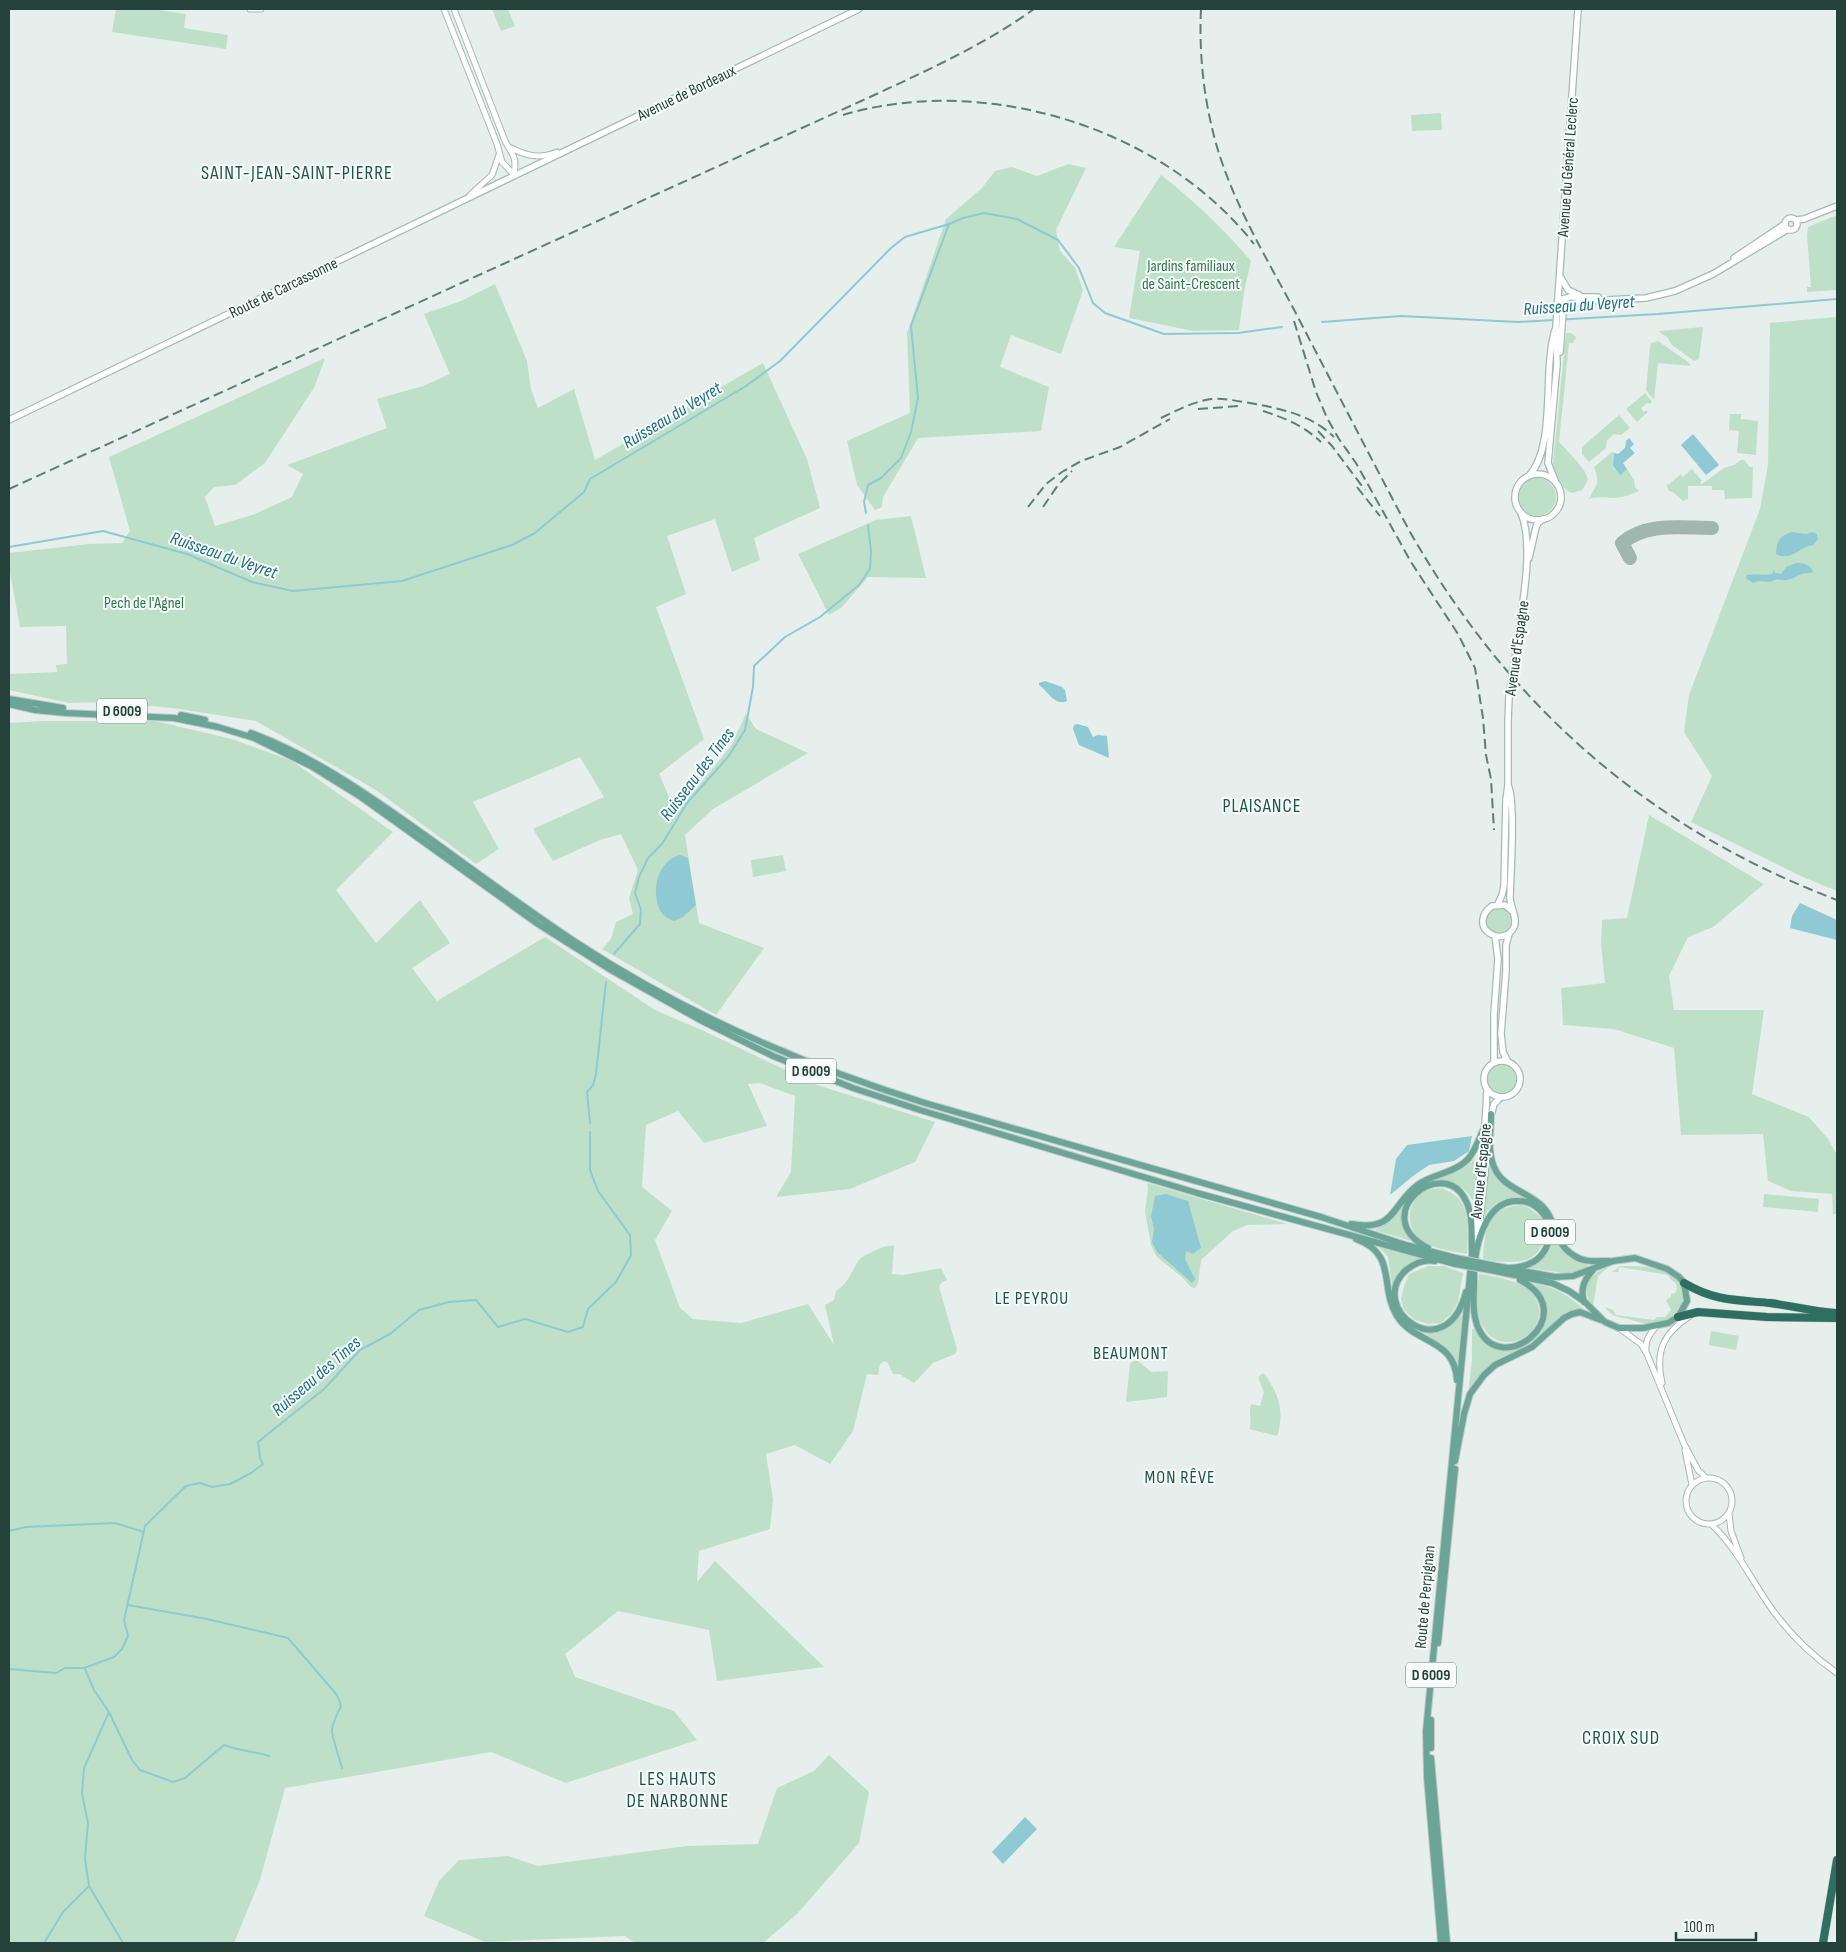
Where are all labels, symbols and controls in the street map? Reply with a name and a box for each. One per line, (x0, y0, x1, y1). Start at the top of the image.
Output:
street label: Avenue de Bordeaux (633, 61, 739, 126)
street label: Avenue du Général Leclerc (1554, 97, 1583, 239)
district label: SAINT-JEAN-SAINT-PIERRE (201, 162, 393, 185)
street label: Route de Carcassonne (226, 254, 341, 323)
park label: Jardins familiaux de Saint-Crescent (1142, 257, 1240, 294)
water label: Ruisseau du Veyret (1523, 291, 1636, 320)
water label: Ruisseau du Veyret (619, 377, 726, 453)
water label: Ruisseau du Veyret (168, 527, 281, 584)
park label: Pech de l'Agnel (104, 594, 184, 613)
street label: Avenue d'Espagne (1501, 600, 1534, 698)
road number: D 6009 (97, 698, 147, 724)
water label: Ruisseau des Tines (656, 723, 740, 825)
district label: PLAISANCE (1222, 795, 1302, 818)
road number: D 6009 (786, 1058, 836, 1084)
street label: Avenue d'Espagne (1467, 1123, 1496, 1221)
road number: D 6009 (1525, 1220, 1575, 1244)
district label: LE PEYROU (995, 1288, 1069, 1309)
water label: Ruisseau des Tines (268, 1332, 366, 1421)
district label: BEAUMONT (1093, 1343, 1169, 1364)
district label: MON RÊVE (1145, 1467, 1215, 1488)
street label: Route de Perpignan (1412, 1545, 1439, 1650)
road number: D 6009 (1406, 1662, 1456, 1688)
district label: CROIX SUD (1582, 1727, 1660, 1750)
district label: LES HAUTS DE NARBONNE (627, 1768, 729, 1813)
scale bar (1676, 1910, 1756, 1942)
text: 100 m (1684, 1918, 1715, 1937)

